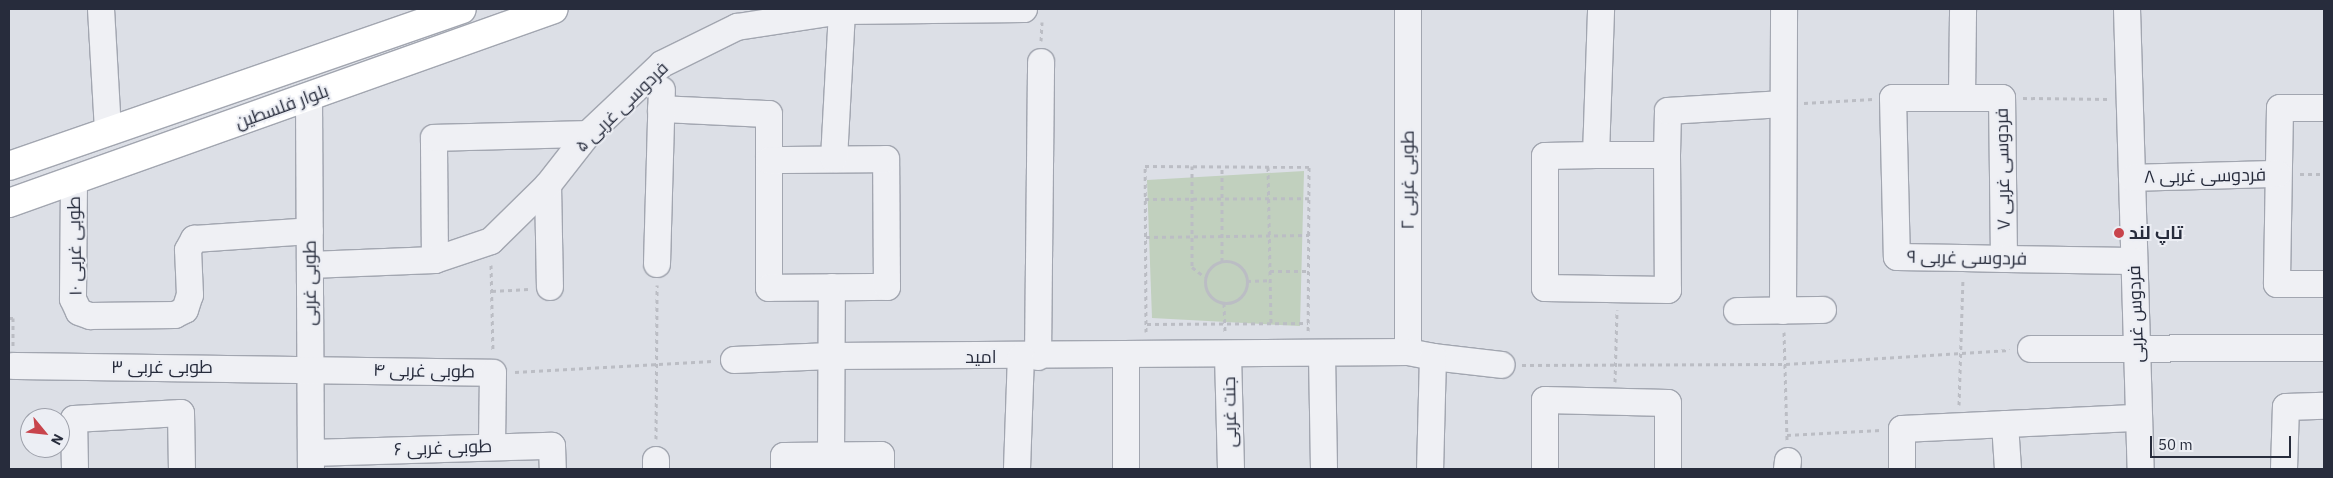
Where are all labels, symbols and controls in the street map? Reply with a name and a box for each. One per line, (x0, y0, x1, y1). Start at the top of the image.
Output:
street label: فردوسی غربی ۵ (571, 57, 673, 157)
street label: بلوار فلسطین (232, 80, 332, 134)
street label: فردوسی غربی ۷ (1991, 108, 2015, 230)
street label: طوبی غربی ۲ (1397, 130, 1419, 230)
street label: فردوسی غربی ۸ (2144, 164, 2266, 188)
street label: طوبی غربی ۱۰ (63, 196, 87, 296)
place label: تاپ لند (2129, 222, 2183, 244)
marker: تاپ لند (2113, 227, 2125, 239)
street label: طوبی غربی (299, 240, 321, 326)
street label: فردوسی غربی ۹ (1907, 246, 2027, 270)
street label: فردوس غربی (2124, 265, 2148, 363)
street label: امید (965, 346, 997, 368)
street label: طوبی غربی ۳ (111, 356, 213, 378)
street label: طوبی غربی ۴ (373, 359, 475, 383)
street label: جنت غربی (1219, 376, 1241, 448)
north arrow (20, 408, 70, 458)
scale bar (2153, 426, 2294, 458)
text: N (47, 431, 68, 448)
street label: طوبی غربی ۶ (393, 435, 493, 461)
text: 50 m (2158, 435, 2193, 454)

